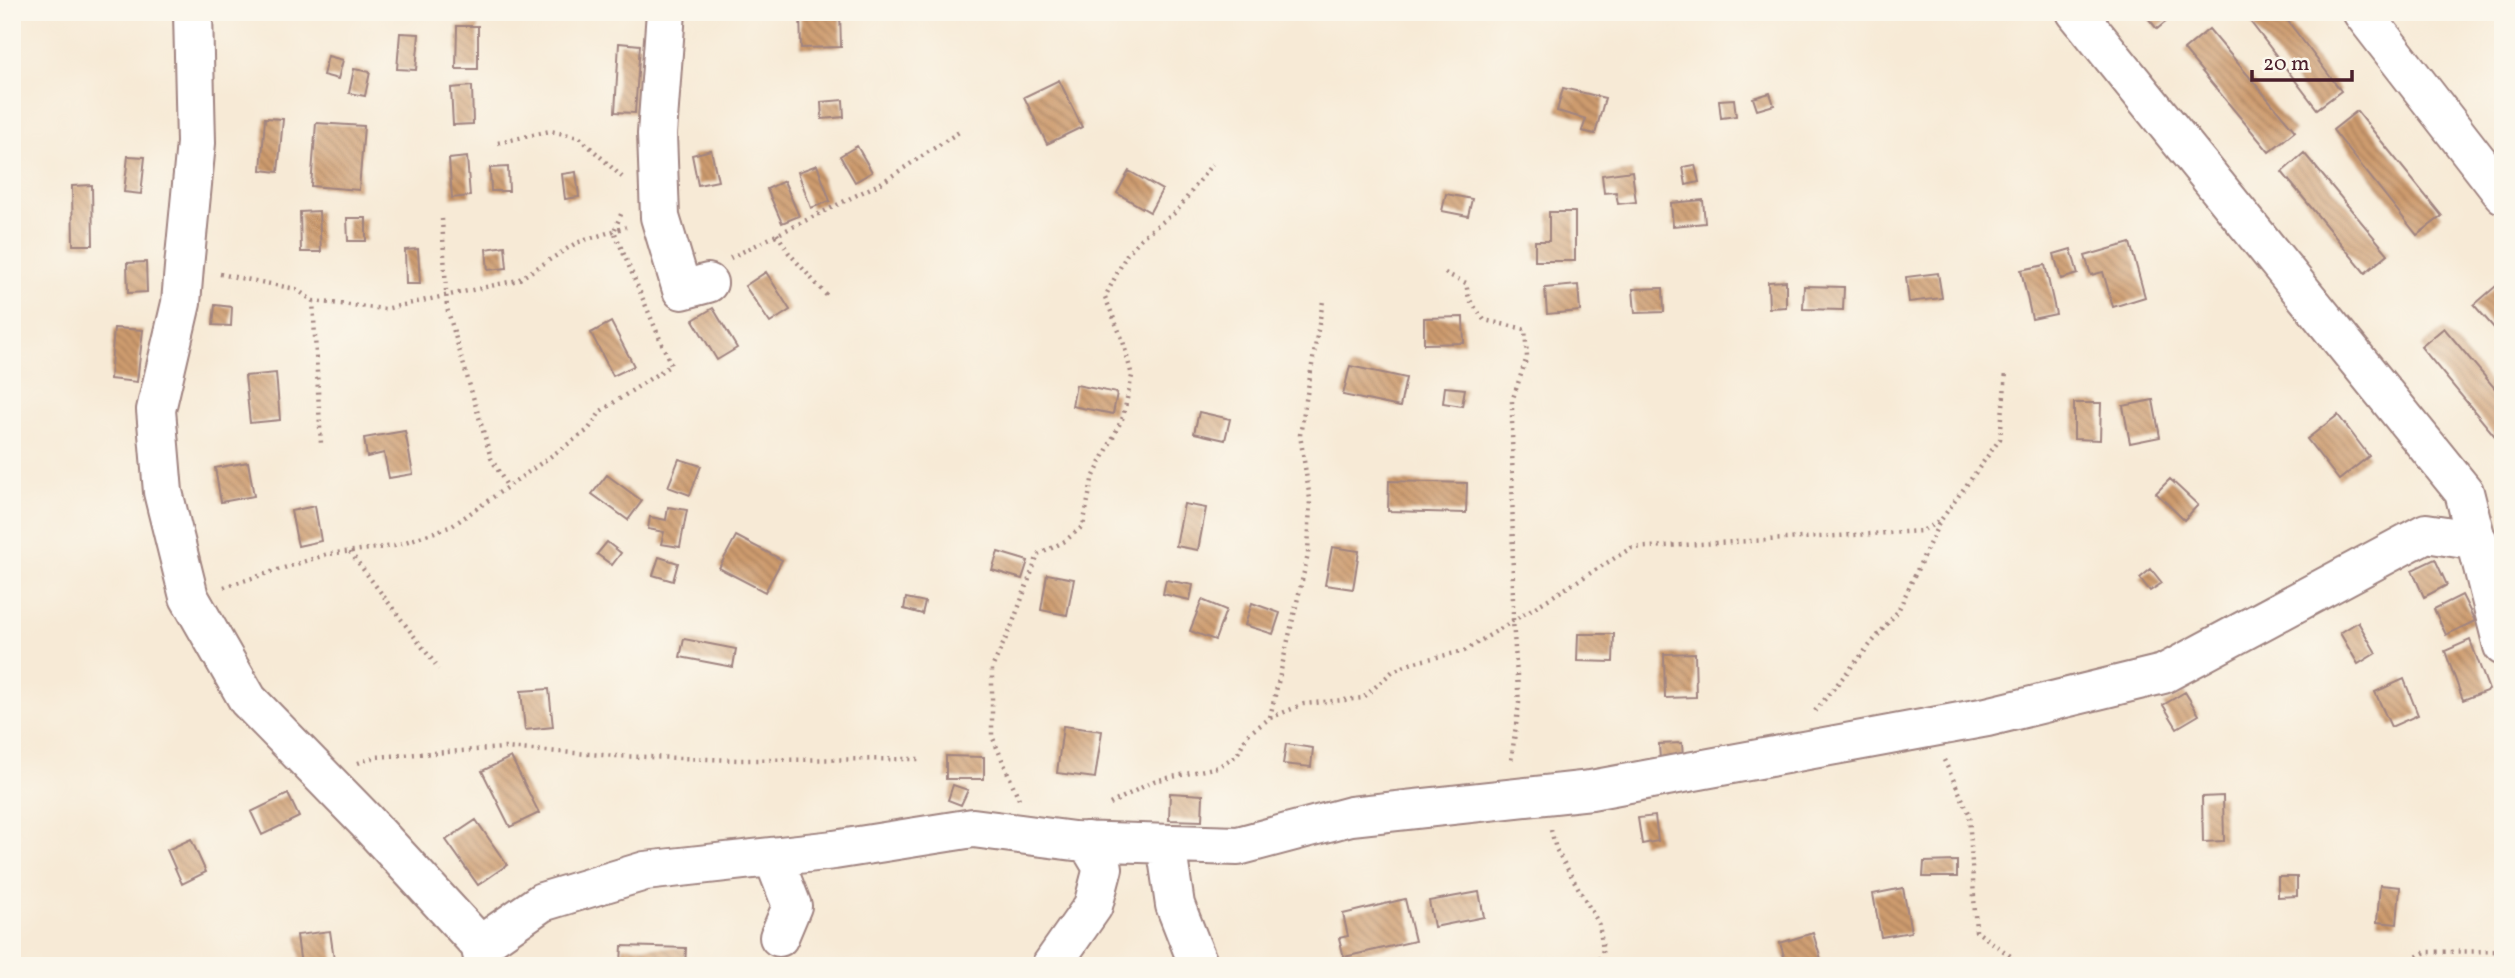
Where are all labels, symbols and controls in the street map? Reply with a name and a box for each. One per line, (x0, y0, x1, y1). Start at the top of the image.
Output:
scale bar (2252, 38, 2352, 82)
text: 20 m (2263, 50, 2309, 79)

